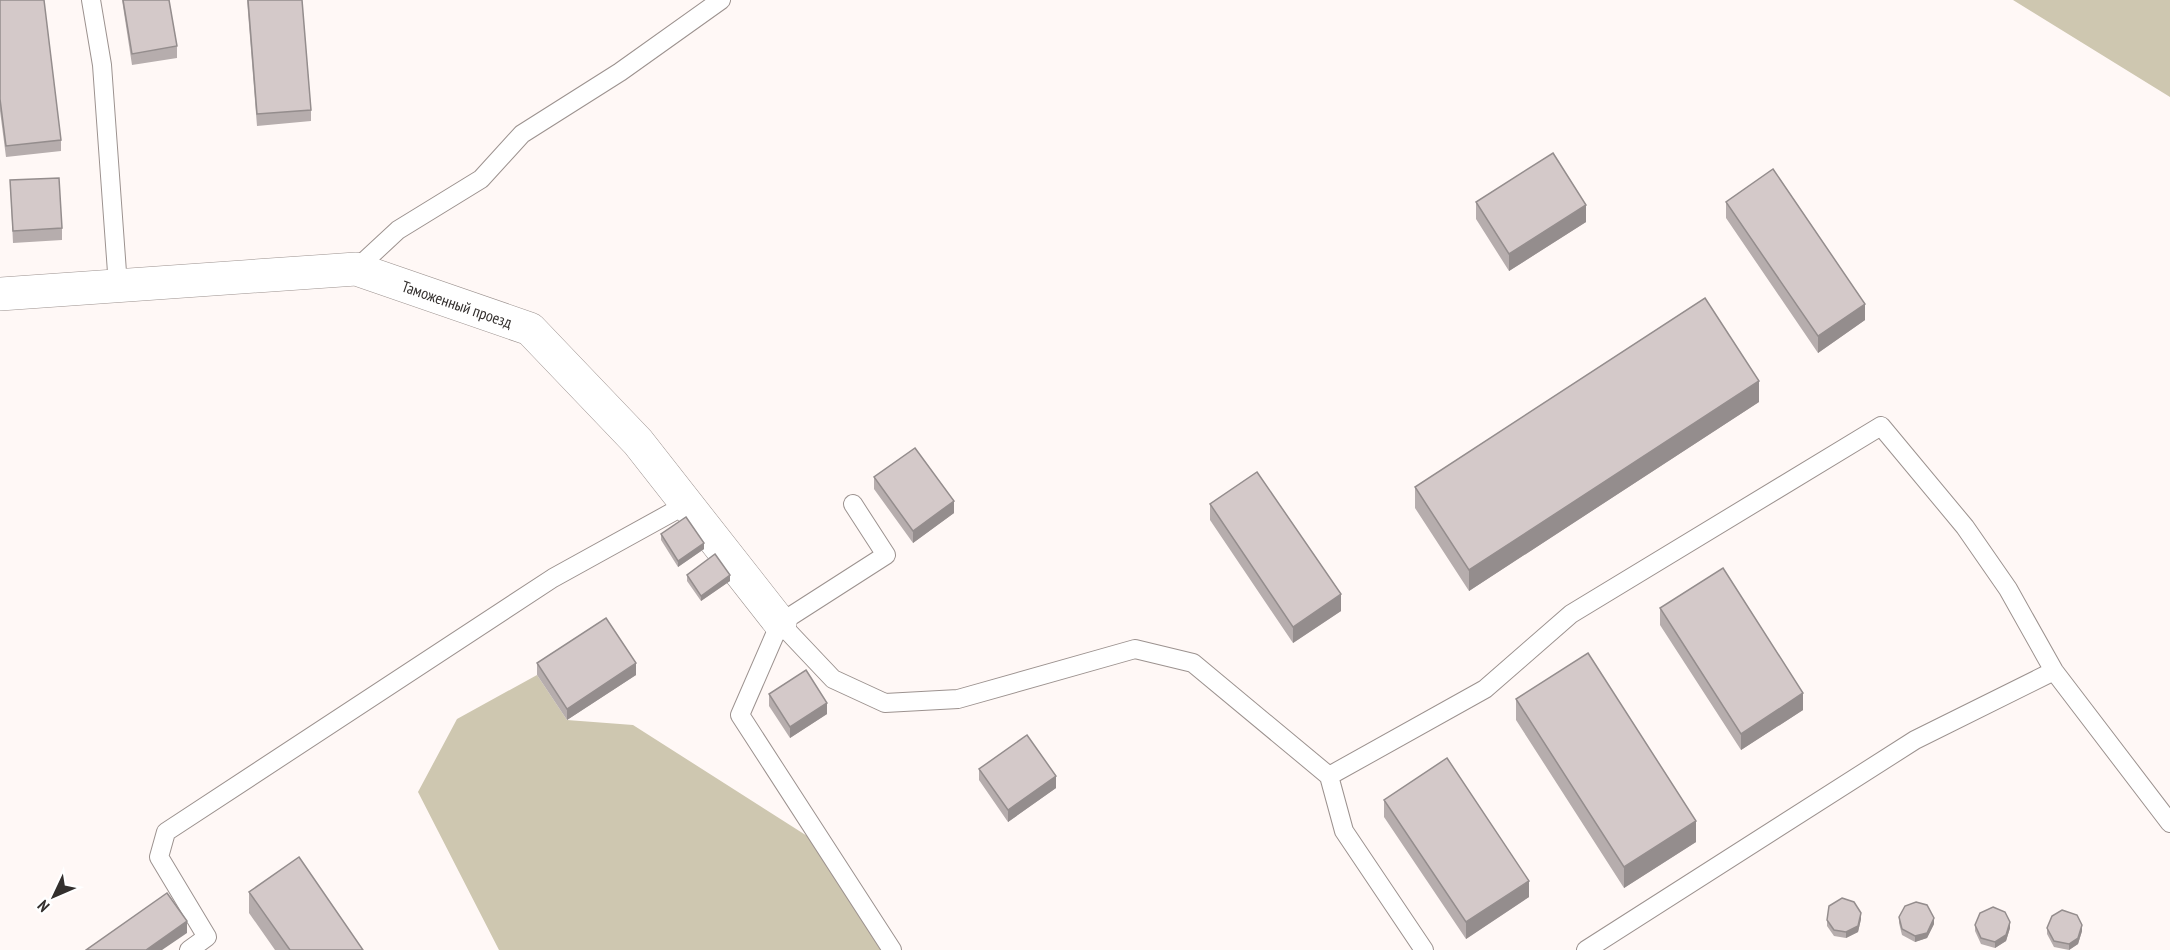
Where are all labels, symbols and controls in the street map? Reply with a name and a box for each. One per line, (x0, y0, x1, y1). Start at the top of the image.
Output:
street label: Таможенный проезд (399, 276, 515, 332)
north arrow (24, 866, 84, 926)
text: N (33, 896, 53, 916)

